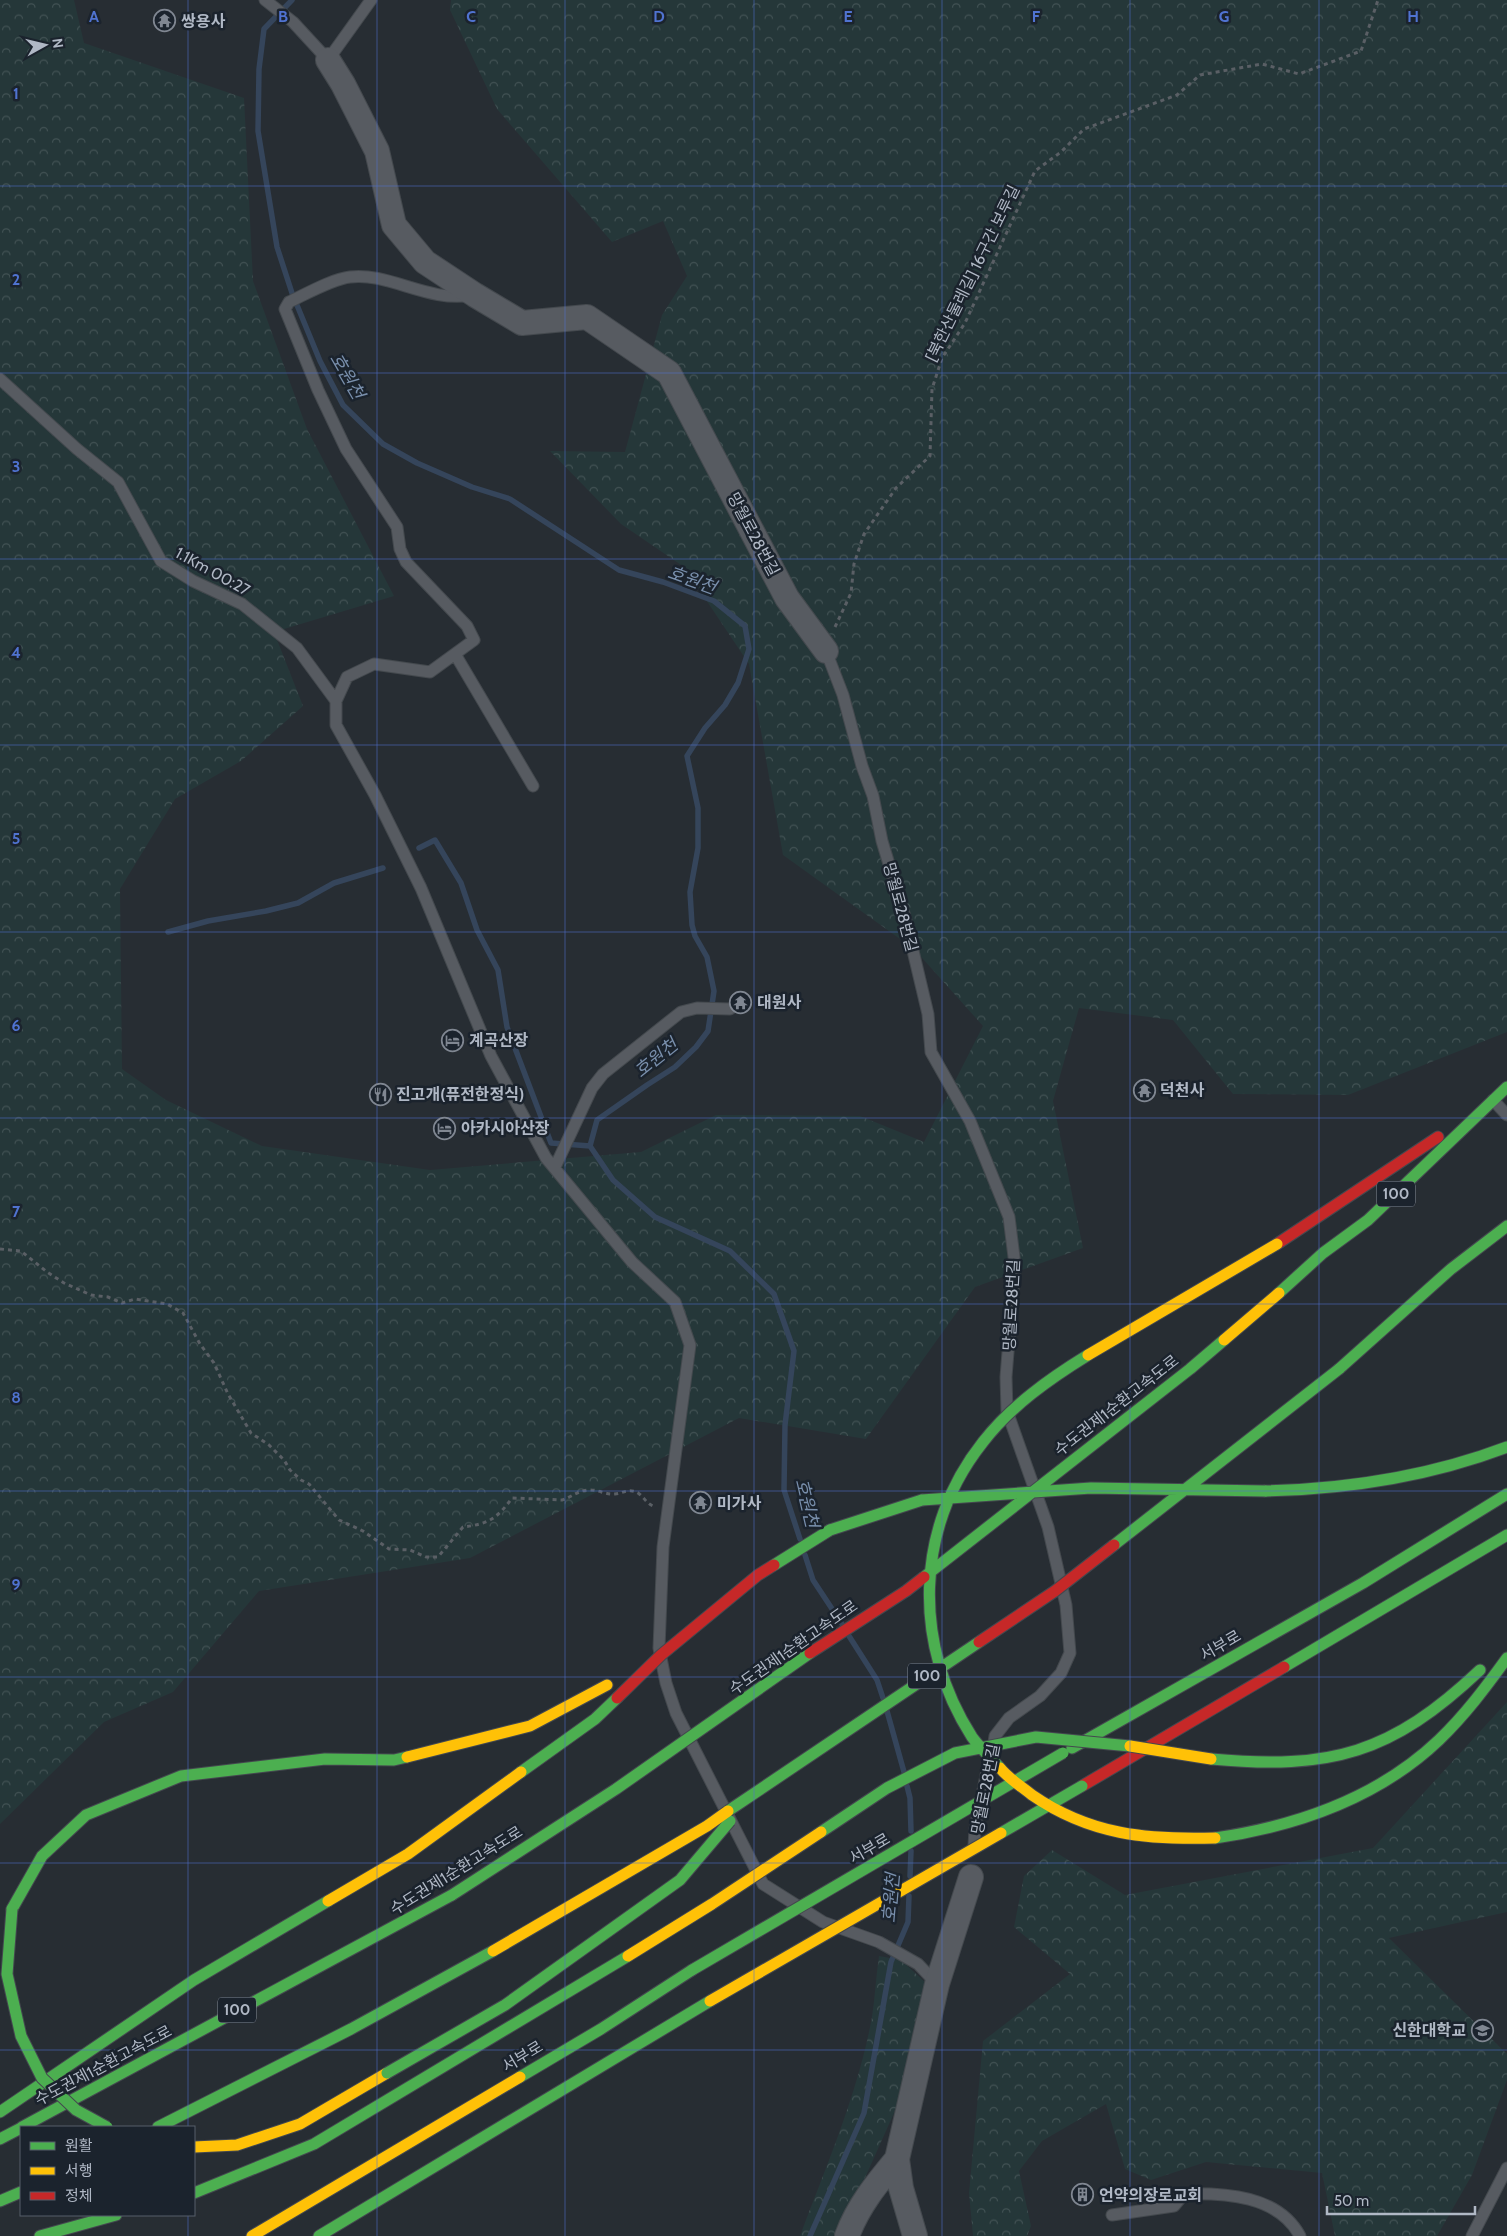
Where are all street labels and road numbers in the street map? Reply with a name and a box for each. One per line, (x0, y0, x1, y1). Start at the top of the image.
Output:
street label: [북한산둘레길] 16구간 보루길 (921, 182, 1023, 365)
street label: 망월로28번길 (724, 489, 783, 579)
street label: 1.1Km 00:27 (172, 543, 253, 600)
street label: 망월로28번길 (879, 860, 922, 954)
road number: 100 (1377, 1182, 1415, 1206)
street label: 망월로28번길 (1000, 1259, 1023, 1351)
street label: 수도권제1순환고속도로 (1050, 1351, 1182, 1460)
street label: 수도권제1순환고속도로 (725, 1596, 861, 1699)
street label: 서부로 (1196, 1626, 1244, 1665)
road number: 100 (908, 1664, 946, 1688)
street label: 망월로28번길 (967, 1742, 1004, 1836)
street label: 수도권제1순환고속도로 (387, 1822, 526, 1919)
street label: 서부로 (845, 1829, 893, 1868)
road number: 100 (218, 1998, 256, 2022)
street label: 수도권제1순환고속도로 (31, 2021, 175, 2110)
street label: 서부로 (498, 2037, 546, 2076)

